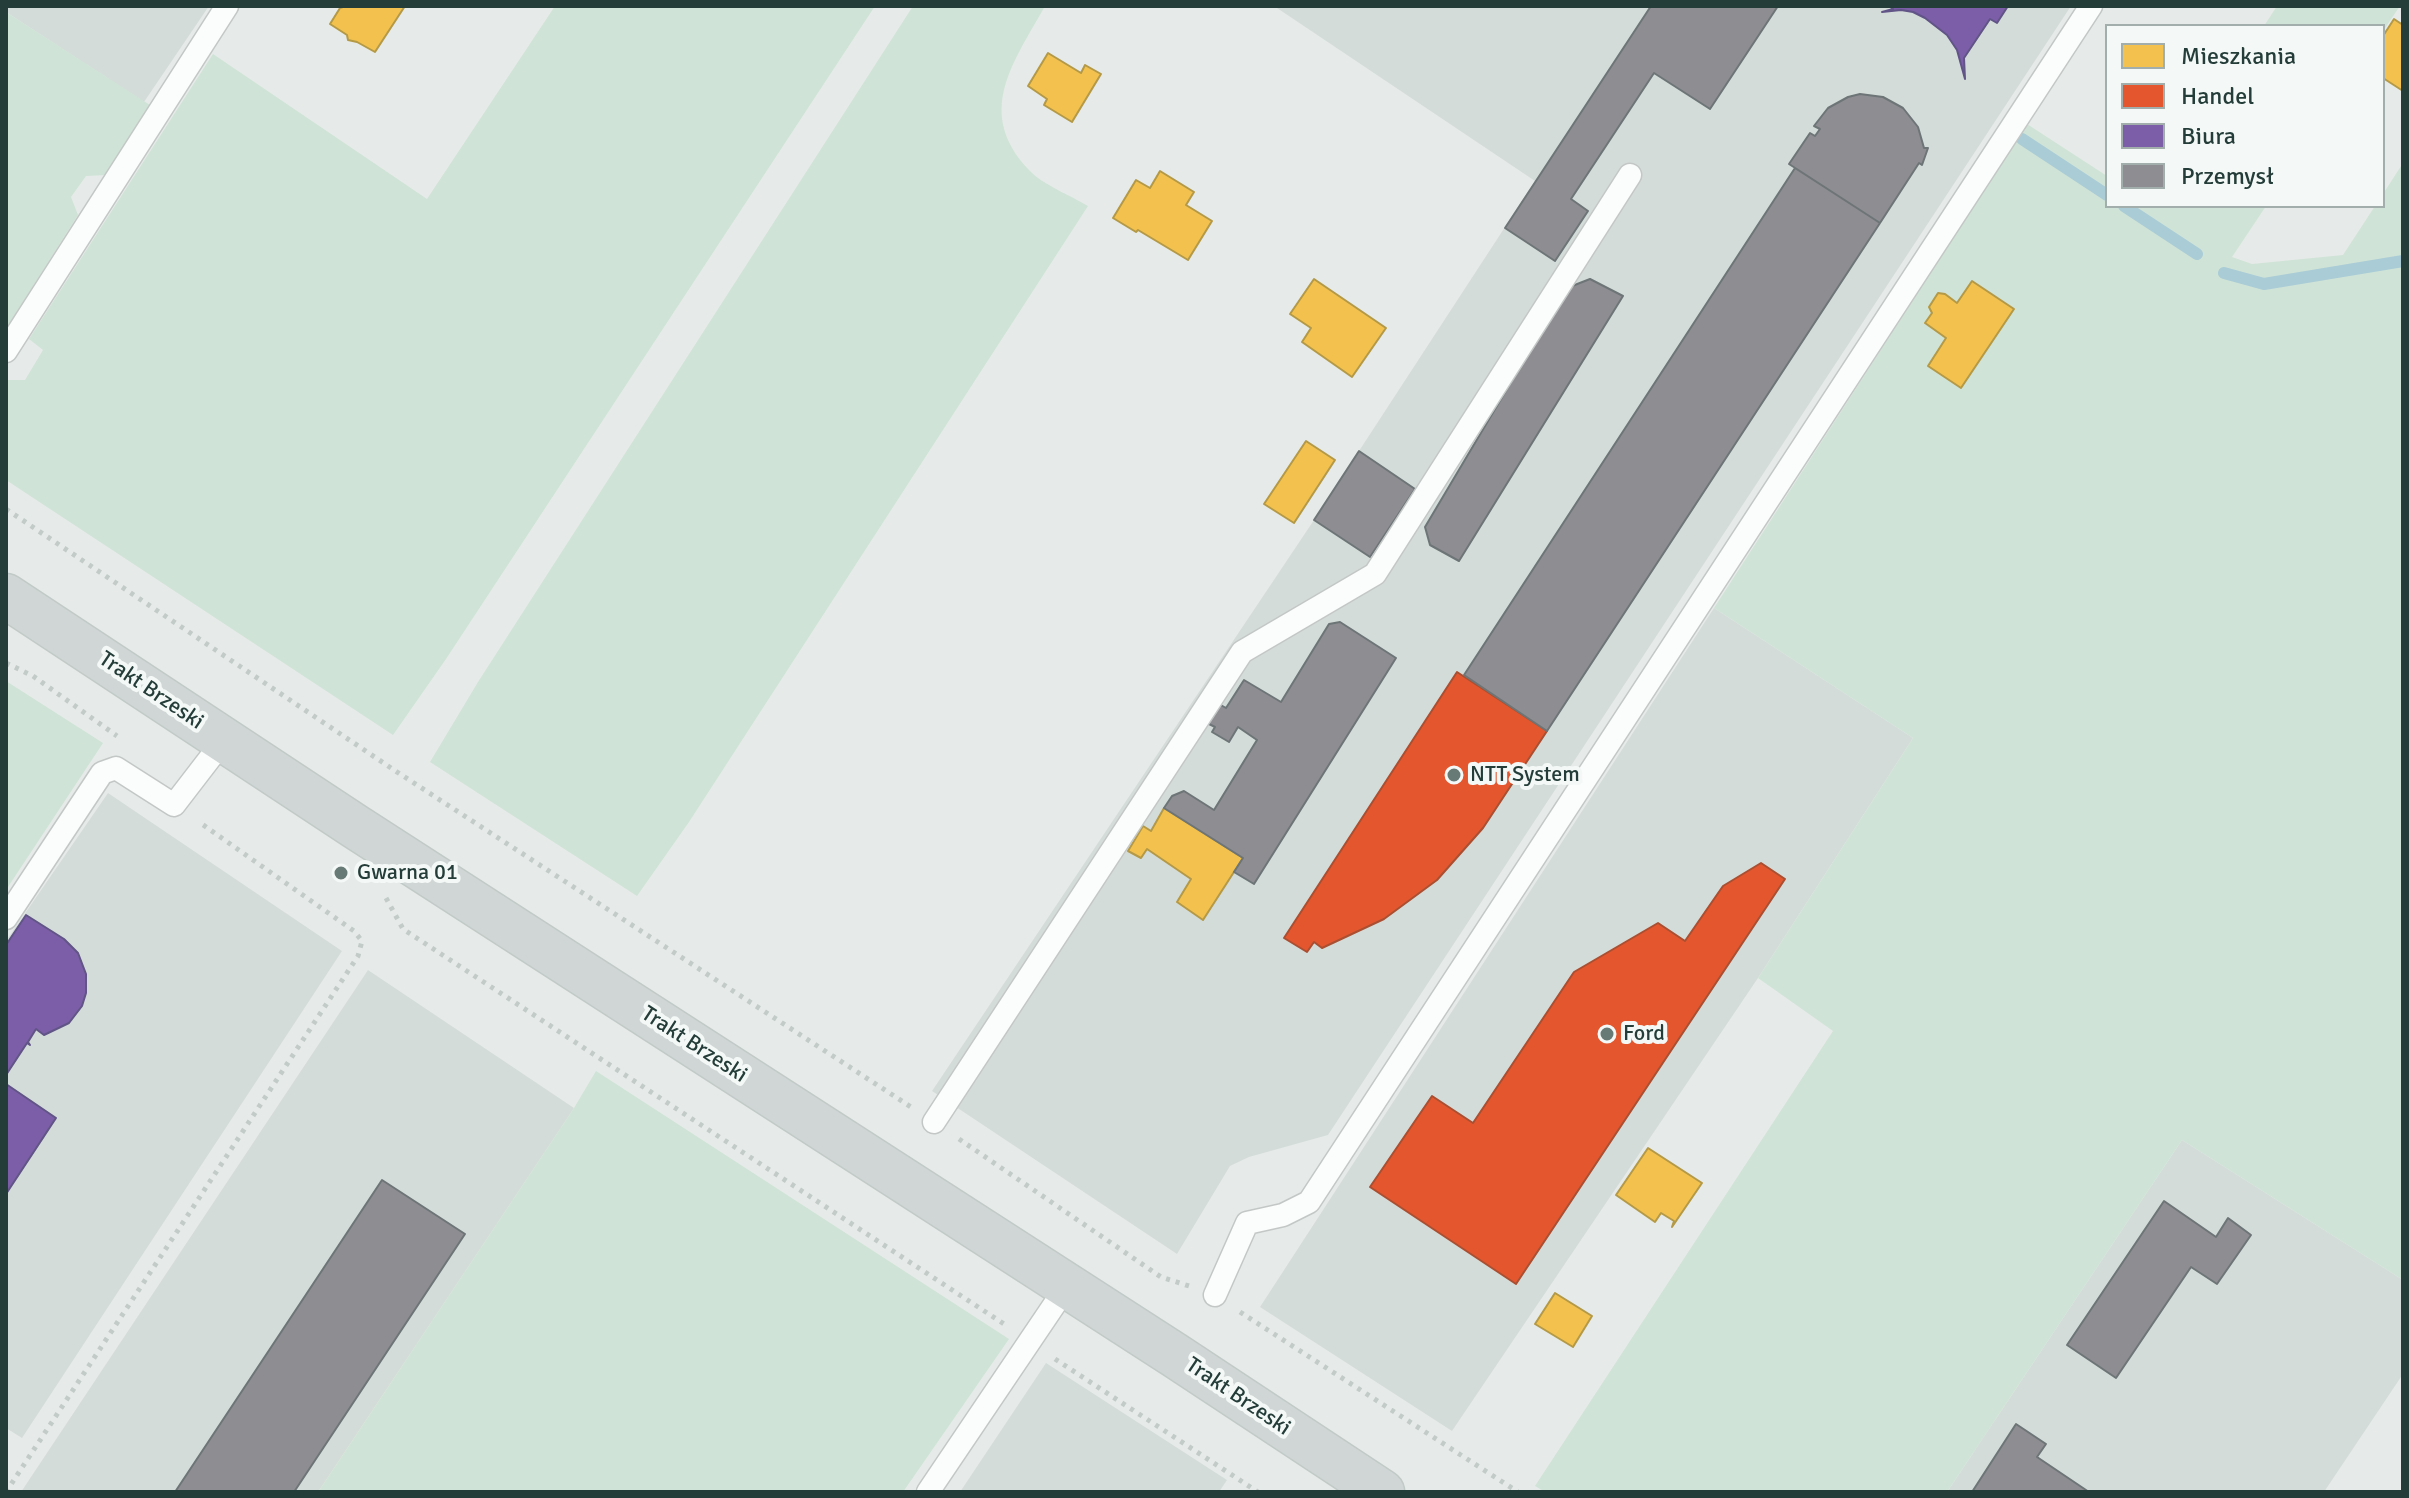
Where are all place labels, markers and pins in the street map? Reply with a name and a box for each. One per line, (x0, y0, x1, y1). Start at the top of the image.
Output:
place label: NTT System (1470, 762, 1580, 788)
marker: NTT System (1445, 766, 1463, 784)
place label: Gwarna 01 (357, 860, 458, 886)
marker: Gwarna 01 (332, 864, 350, 882)
place label: Ford (1623, 1021, 1665, 1047)
marker: Ford (1598, 1025, 1616, 1043)

